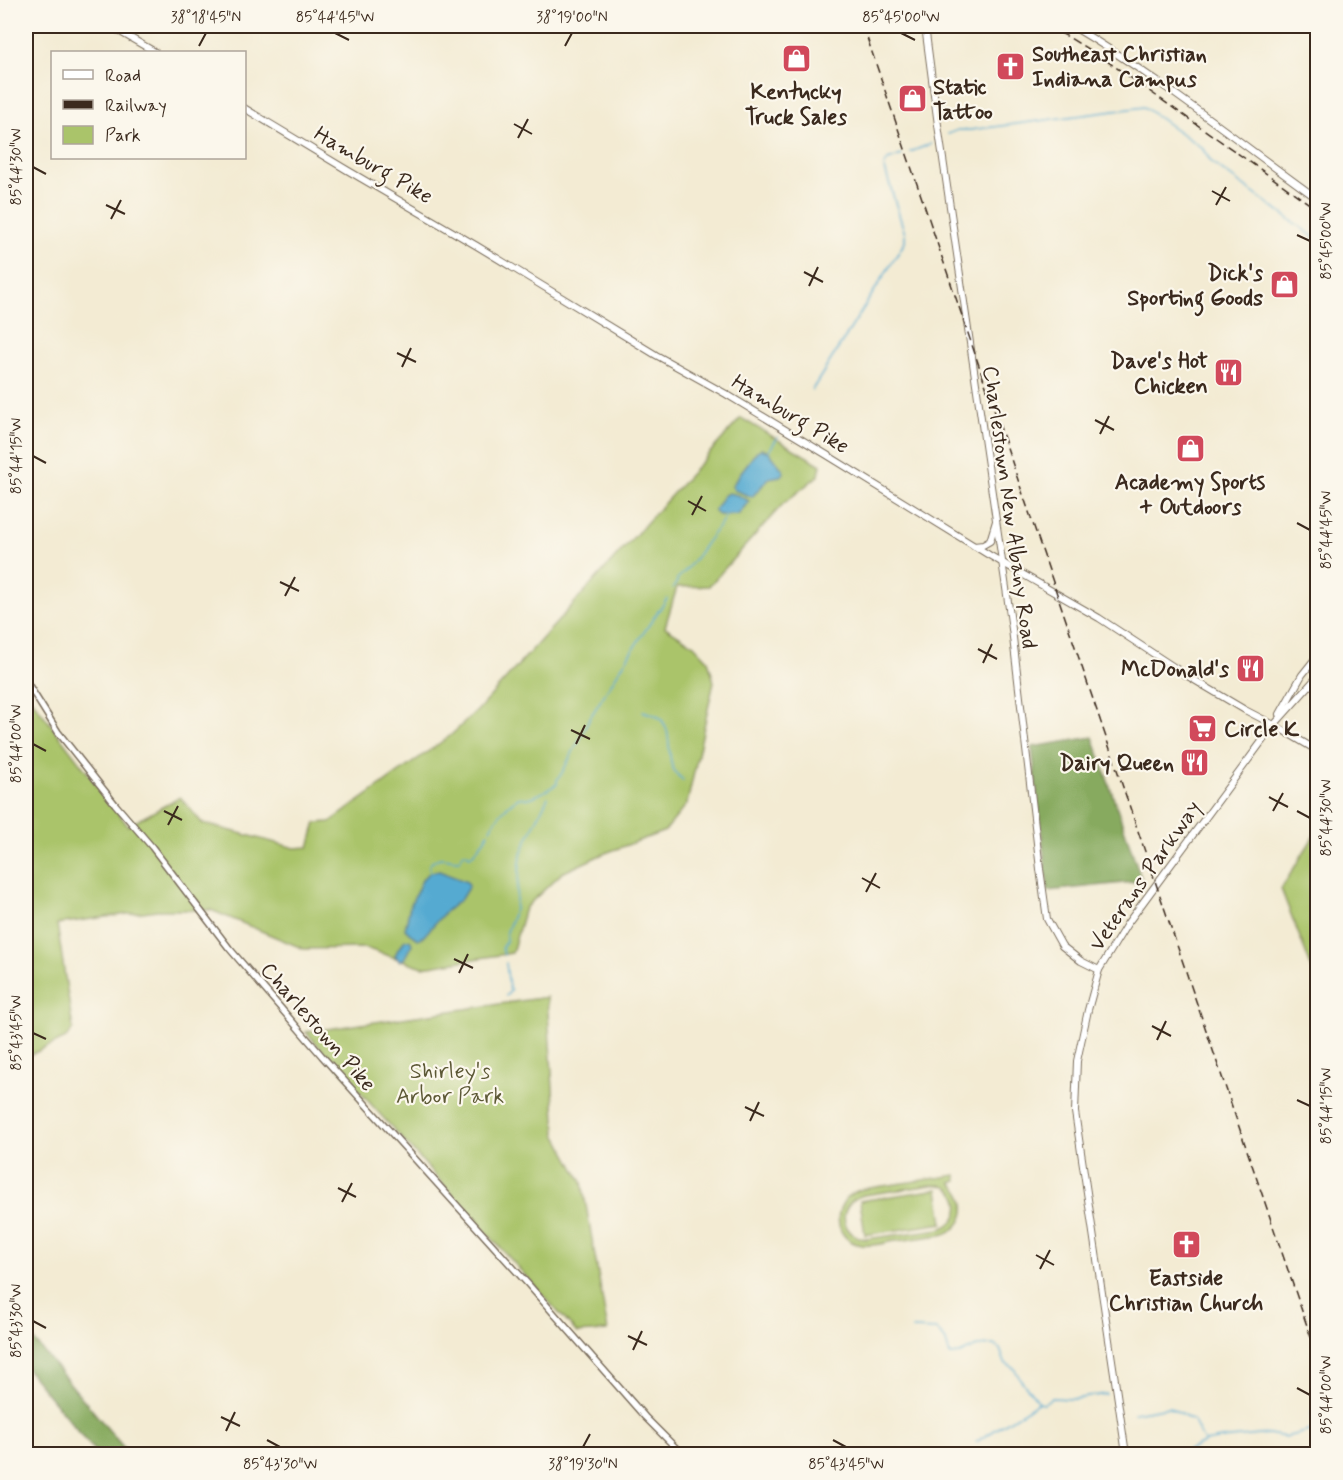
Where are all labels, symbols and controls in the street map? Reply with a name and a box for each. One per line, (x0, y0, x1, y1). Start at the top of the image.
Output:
text: 38°18'45"N (171, 8, 241, 28)
text: 85°44'45"W (296, 8, 374, 28)
text: 38°19'00"N (536, 8, 608, 28)
text: 85°45'00"W (862, 8, 940, 28)
place label: Southeast Christian Indiana Campus (1032, 41, 1207, 94)
shop icon: Kentucky Truck Sales (780, 43, 812, 75)
church icon: Southeast Christian Indiana Campus (995, 50, 1027, 82)
legend (51, 51, 246, 159)
text: Road (105, 64, 141, 88)
place label: Static Tattoo (933, 74, 993, 127)
place label: Kentucky Truck Sales (745, 79, 847, 132)
shop icon: Static Tattoo (896, 83, 928, 115)
text: Railway (105, 94, 167, 118)
street label: Hamburg Pike (307, 120, 437, 214)
text: Park (105, 124, 141, 148)
text: 85°44'30"W (7, 129, 27, 205)
text: 85°45'00"W (1317, 202, 1337, 280)
place label: Dick's Sporting Goods (1127, 260, 1263, 317)
shop icon: Dick's Sporting Goods (1268, 269, 1300, 301)
place label: Dave's Hot Chicken (1110, 348, 1209, 401)
restaurant icon: Dave's Hot Chicken (1213, 357, 1245, 389)
street label: Charlestown New Albany Road (975, 364, 1043, 651)
street label: Hamburg Pike (724, 369, 854, 463)
text: 85°44'15"W (7, 418, 27, 494)
shop icon: Academy Sports + Outdoors (1174, 433, 1206, 465)
place label: Academy Sports + Outdoors (1115, 469, 1266, 522)
text: 85°44'45"W (1317, 491, 1337, 569)
restaurant icon: McDonald's (1234, 652, 1266, 684)
place label: McDonald's (1121, 656, 1229, 684)
text: 85°44'00"W (7, 705, 27, 783)
supermarket icon: Circle K (1187, 712, 1219, 744)
place label: Circle K (1224, 716, 1299, 744)
restaurant icon: Dairy Queen (1179, 746, 1211, 778)
place label: Dairy Queen (1059, 750, 1174, 778)
text: 85°44'30"W (1317, 780, 1337, 856)
street label: Veterans Parkway (1083, 796, 1208, 957)
street label: Charlestown Pike (254, 957, 381, 1098)
text: 85°43'45"W (7, 995, 27, 1071)
park label: Shirley's Arbor Park (396, 1058, 504, 1111)
text: 85°44'15"W (1317, 1068, 1337, 1144)
church icon: Eastside Christian Church (1170, 1229, 1202, 1261)
place label: Eastside Christian Church (1109, 1265, 1263, 1318)
text: 85°43'30"W (7, 1284, 27, 1358)
text: 85°44'00"W (1317, 1356, 1337, 1434)
text: 85°43'30"W (243, 1455, 317, 1475)
text: 38°19'30"N (548, 1455, 618, 1475)
text: 85°43'45"W (808, 1455, 884, 1475)

